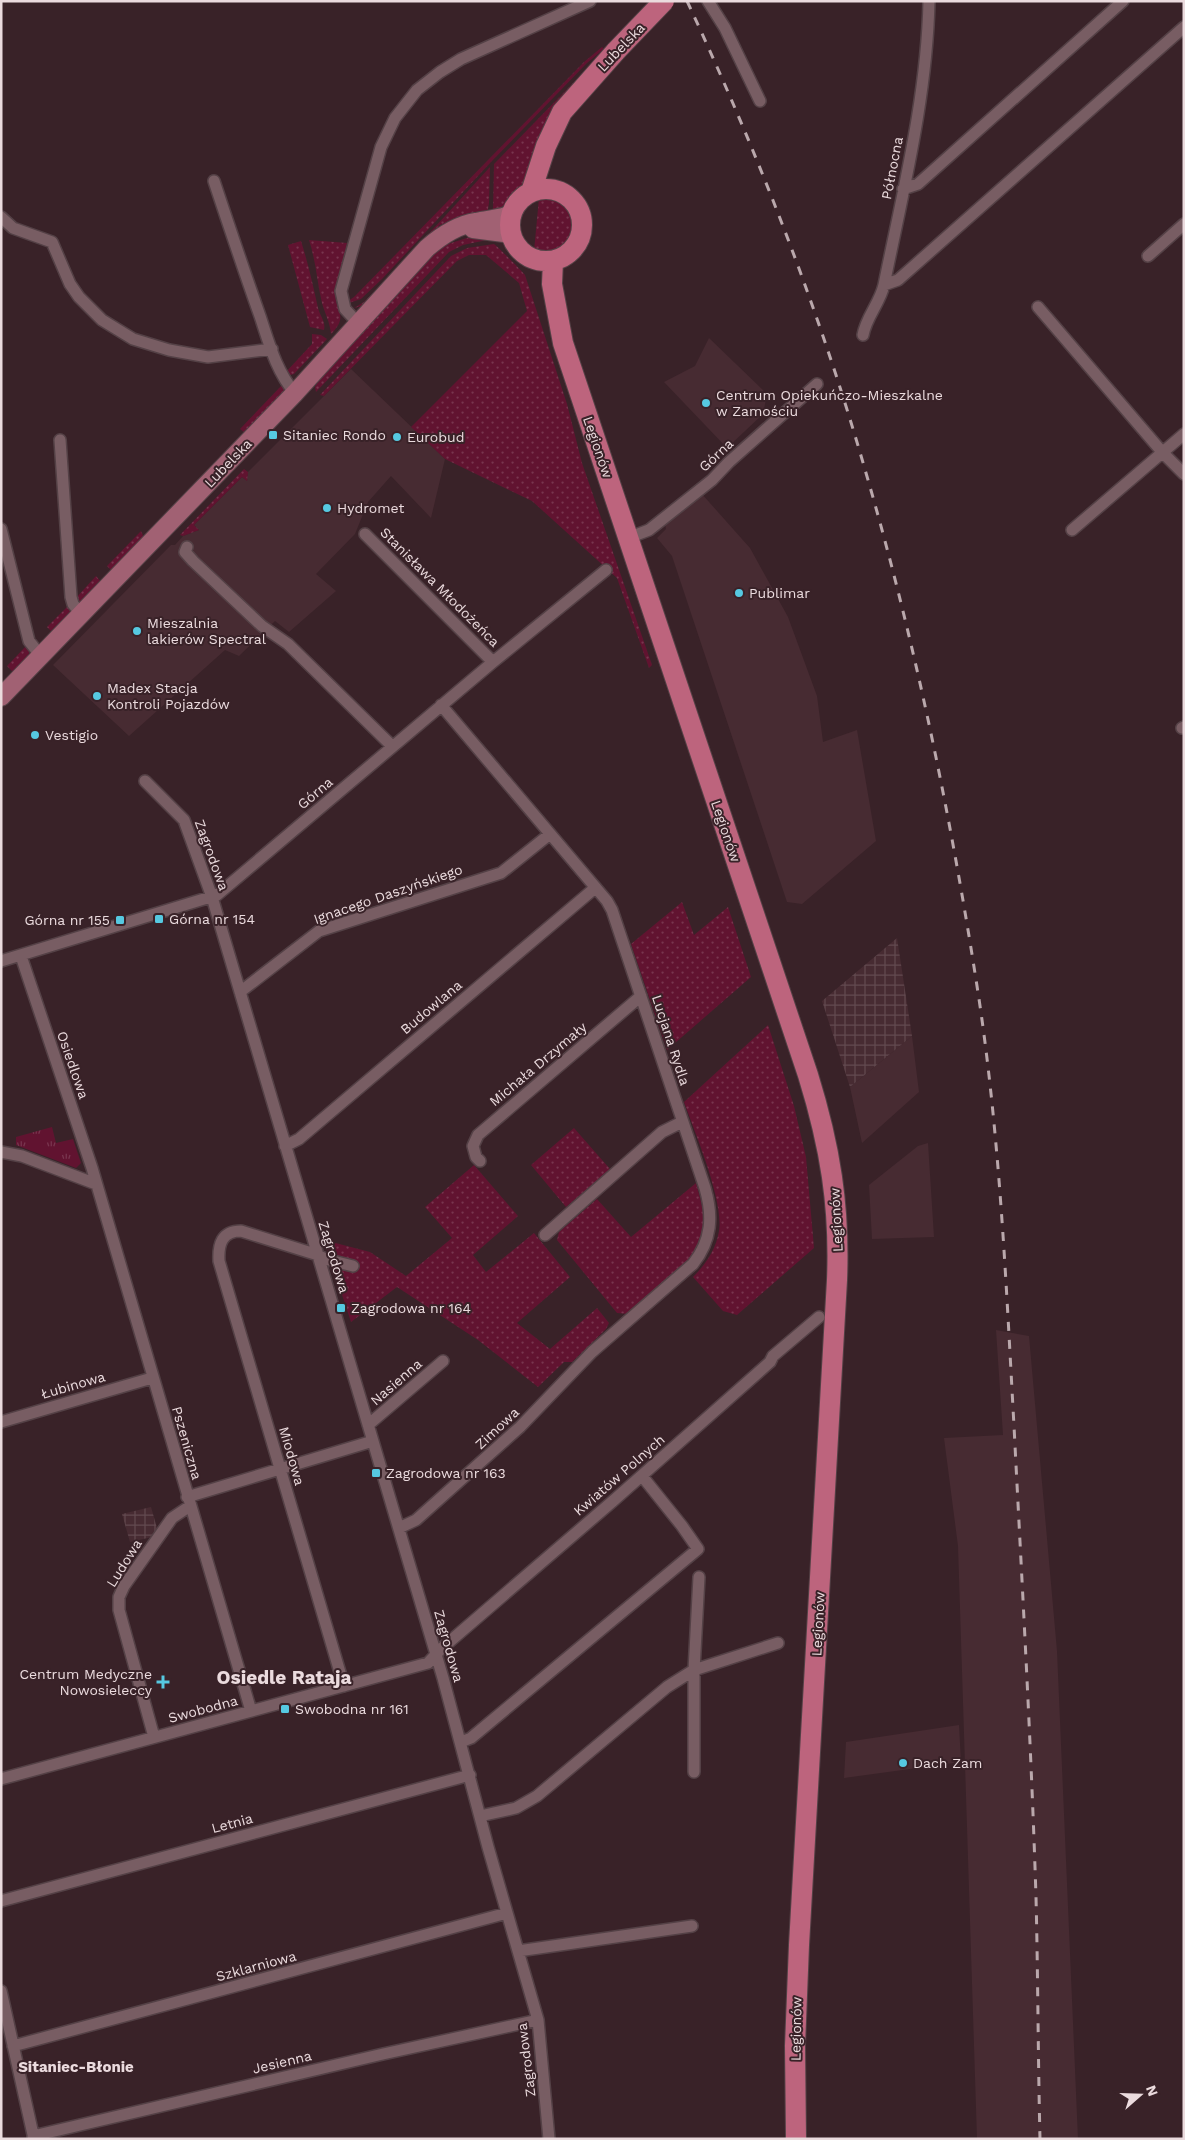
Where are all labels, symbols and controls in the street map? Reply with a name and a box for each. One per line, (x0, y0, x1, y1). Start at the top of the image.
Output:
street label: Lubelska (594, 19, 648, 75)
street label: Północna (878, 135, 906, 201)
place label: Centrum Opiekuńczo-Mieszkalne w Zamościu (716, 387, 943, 419)
marker: Centrum Opiekuńczo-Mieszkalne w Zamościu (700, 397, 712, 409)
street label: Legionów (580, 414, 616, 480)
place label: Sitaniec Rondo (283, 427, 386, 443)
marker: Sitaniec Rondo (267, 429, 279, 441)
place label: Eurobud (407, 429, 464, 445)
marker: Eurobud (391, 431, 403, 443)
street label: Lubelska (201, 435, 255, 491)
street label: Górna (696, 435, 736, 475)
place label: Hydromet (337, 500, 404, 516)
marker: Hydromet (321, 502, 333, 514)
street label: Stanisława Młodożeńca (377, 524, 503, 650)
place label: Publimar (749, 585, 810, 601)
marker: Publimar (733, 587, 745, 599)
place label: Mieszalnia lakierów Spectral (147, 615, 267, 647)
marker: Mieszalnia lakierów Spectral (131, 625, 143, 637)
place label: Madex Stacja Kontroli Pojazdów (107, 680, 230, 712)
marker: Madex Stacja Kontroli Pojazdów (91, 690, 103, 702)
place label: Vestigio (45, 727, 98, 743)
marker: Vestigio (29, 729, 41, 741)
street label: Górna (294, 774, 336, 812)
street label: Legionów (708, 798, 744, 864)
street label: Zagrodowa (192, 817, 232, 893)
street label: Ignacego Daszyńskiego (312, 861, 464, 927)
place label: Górna nr 154 (169, 911, 255, 927)
place label: Górna nr 155 (24, 912, 110, 928)
marker: Górna nr 154 (153, 913, 165, 925)
marker: Górna nr 155 (114, 914, 126, 926)
street label: Budowlana (397, 977, 465, 1037)
street label: Lucjana Rydla (649, 993, 693, 1087)
street label: Michała Drzymały (486, 1018, 590, 1109)
street label: Osiedlowa (54, 1029, 92, 1101)
street label: Legionów (826, 1187, 846, 1253)
street label: Zagrodowa (315, 1219, 353, 1295)
place label: Zagrodowa nr 164 (351, 1300, 471, 1316)
marker: Zagrodowa nr 164 (335, 1302, 347, 1314)
street label: Nasienna (367, 1355, 425, 1409)
street label: Łubinowa (39, 1368, 107, 1402)
street label: Pszeniczna (169, 1404, 205, 1482)
street label: Zimowa (472, 1404, 522, 1452)
street label: Miodowa (276, 1425, 308, 1487)
street label: Kwiatów Polnych (570, 1431, 668, 1519)
place label: Zagrodowa nr 163 (386, 1465, 506, 1481)
marker: Zagrodowa nr 163 (370, 1467, 382, 1479)
street label: Ludowa (103, 1536, 145, 1590)
street label: Legionów (808, 1591, 828, 1657)
street label: Zagrodowa (431, 1608, 467, 1684)
place label: Centrum Medyczne Nowosieleccy (19, 1666, 153, 1698)
district label: Osiedle Rataja (217, 1666, 351, 1689)
marker: Centrum Medyczne Nowosieleccy (156, 1675, 170, 1689)
street label: Swobodna (166, 1692, 240, 1726)
place label: Swobodna nr 161 (295, 1701, 409, 1717)
marker: Swobodna nr 161 (279, 1703, 291, 1715)
place label: Dach Zam (913, 1755, 982, 1771)
marker: Dach Zam (897, 1757, 909, 1769)
street label: Letnia (210, 1810, 255, 1836)
street label: Szklarniowa (214, 1948, 298, 1984)
street label: Legionów (787, 1996, 805, 2061)
street label: Zagrodowa (514, 2022, 538, 2098)
street label: Jesienna (251, 2047, 313, 2077)
district label: Sitaniec-Błonie (18, 2058, 134, 2076)
north arrow (1115, 2070, 1165, 2120)
text: N (1143, 2083, 1162, 2098)

